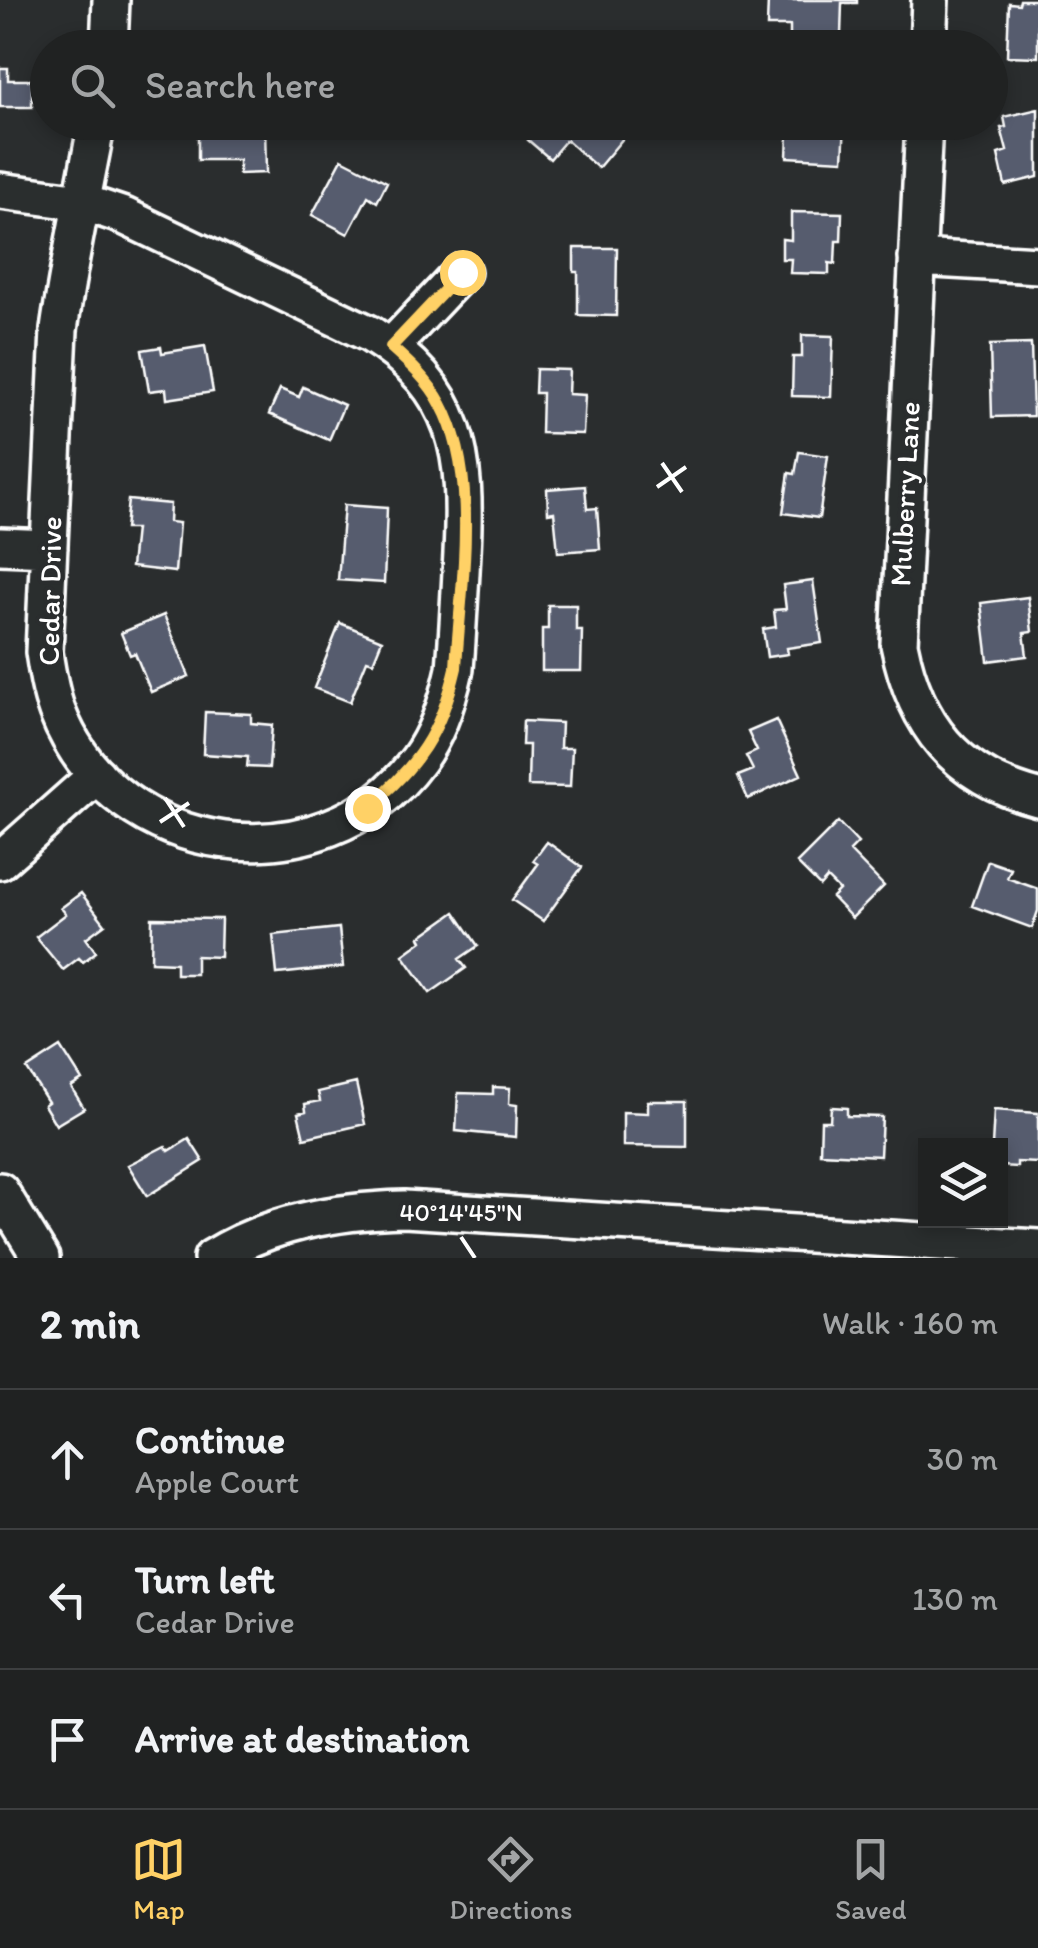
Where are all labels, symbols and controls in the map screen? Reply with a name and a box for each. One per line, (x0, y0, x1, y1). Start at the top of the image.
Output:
search box (30, 30, 1008, 140)
icon: search (65, 58, 120, 113)
text: Search here (145, 62, 336, 108)
route start (440, 250, 486, 296)
street label: Mulberry Lane (881, 401, 928, 587)
street label: Cedar Drive (30, 516, 69, 666)
route end (345, 786, 391, 832)
map controls (918, 1138, 1008, 1228)
button: layers (918, 1138, 1008, 1228)
text: 40°14'45"N (399, 1197, 523, 1227)
text: 2 min (40, 1298, 140, 1349)
text: Walk · 160 m (822, 1304, 998, 1342)
text: Continue (135, 1417, 285, 1463)
icon: ahead (40, 1432, 95, 1487)
text: 30 m (927, 1440, 998, 1478)
text: Apple Court (135, 1463, 299, 1501)
text: Turn left (135, 1557, 275, 1603)
icon: left (40, 1572, 95, 1627)
text: 130 m (912, 1580, 998, 1618)
text: Cedar Drive (135, 1603, 295, 1641)
icon: arrive (40, 1712, 95, 1767)
text: Arrive at destination (135, 1716, 470, 1762)
tab: Map (131, 1832, 186, 1926)
tab: Directions (449, 1832, 572, 1926)
tab: Saved (835, 1832, 907, 1926)

